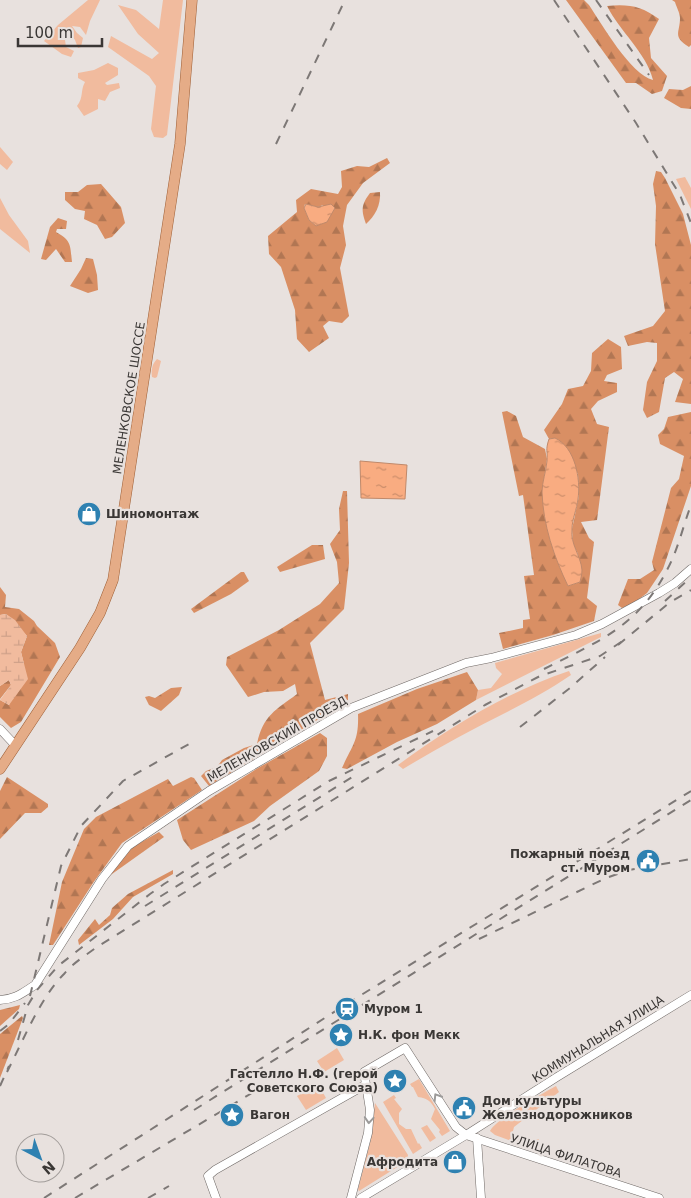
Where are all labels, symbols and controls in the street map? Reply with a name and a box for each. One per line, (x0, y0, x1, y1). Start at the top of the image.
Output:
scale bar (18, 15, 101, 47)
text: 100 m (25, 24, 73, 42)
street label: МЕЛЕНКОВСКОЕ ШОССЕ (110, 321, 148, 475)
shop icon: Шиномонтаж (76, 501, 102, 527)
place label: Шиномонтаж (106, 507, 199, 521)
street label: МЕЛЕНКОВСКИЙ ПРОЕЗД (204, 692, 349, 785)
place label: Пожарный поезд ст. Муром (510, 847, 630, 875)
public building icon: Пожарный поезд ст. Муром (635, 848, 661, 874)
street label: КОММУНАЛЬНАЯ УЛИЦА (530, 992, 667, 1085)
station icon: Муром 1 (334, 996, 360, 1022)
place label: Муром 1 (364, 1002, 423, 1016)
place icon: Н.К. фон Мекк (328, 1022, 354, 1048)
place label: Н.К. фон Мекк (358, 1028, 460, 1042)
place label: Гастелло Н.Ф. (герой Советского Союза) (230, 1067, 378, 1095)
place icon: Гастелло Н.Ф. (герой Советского Союза) (382, 1068, 408, 1094)
one-way arrow (434, 1093, 443, 1102)
place label: Дом культуры Железнодорожников (482, 1094, 633, 1122)
public building icon: Дом культуры Железнодорожников (451, 1095, 477, 1121)
place icon: Вагон (219, 1102, 245, 1128)
place label: Вагон (250, 1108, 290, 1122)
one-way arrow (363, 1116, 374, 1124)
street label: УЛИЦА ФИЛАТОВА (508, 1131, 624, 1181)
north arrow (15, 1133, 65, 1183)
shop icon: Афродита (442, 1149, 468, 1175)
place label: Афродита (367, 1155, 438, 1169)
text: N (39, 1158, 58, 1178)

